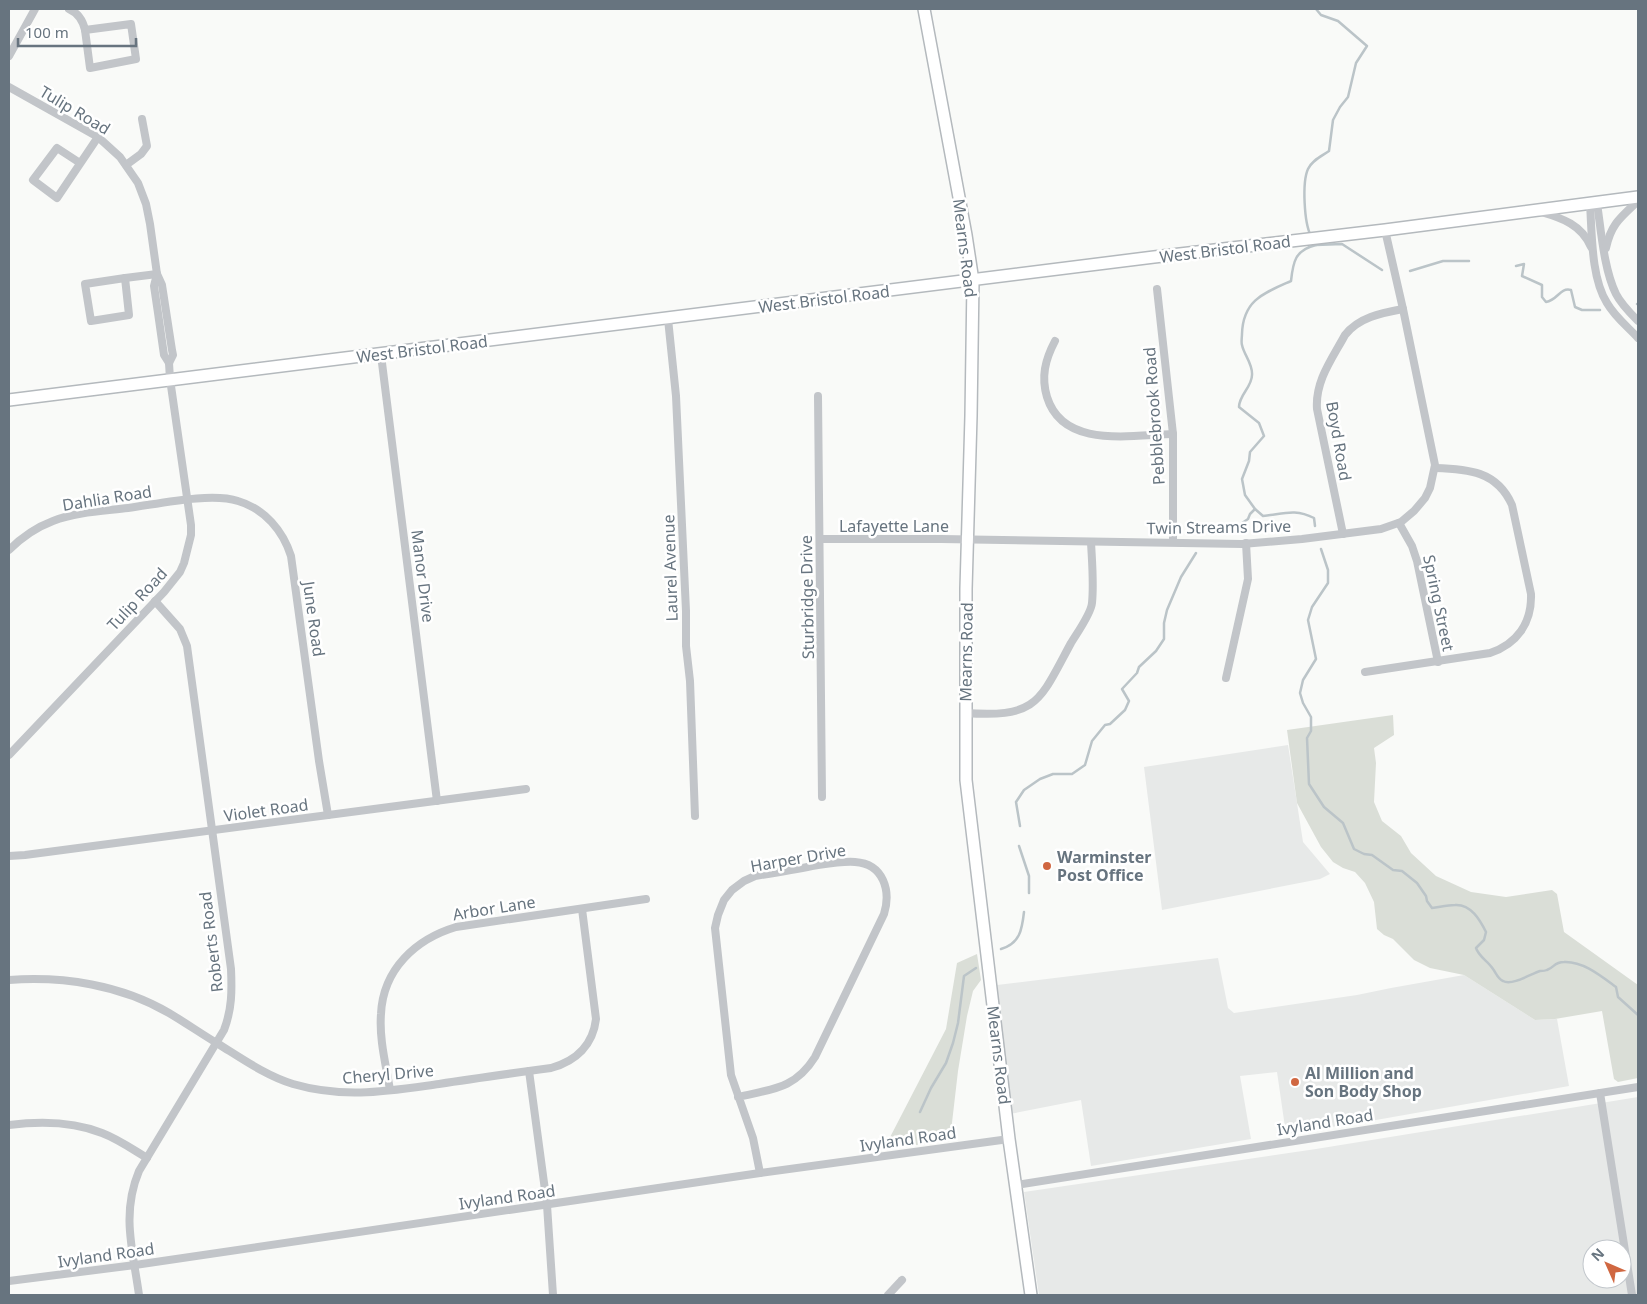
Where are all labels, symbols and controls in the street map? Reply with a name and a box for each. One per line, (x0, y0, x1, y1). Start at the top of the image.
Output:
scale bar (18, 15, 135, 47)
text: 100 m (25, 22, 69, 42)
street label: Tulip Road (36, 80, 114, 140)
street label: Mearns Road (948, 197, 982, 299)
street label: West Bristol Road (1158, 230, 1292, 268)
street label: West Bristol Road (757, 280, 891, 318)
street label: West Bristol Road (355, 330, 489, 368)
street label: Pebblebrook Road (1138, 346, 1170, 486)
street label: Boyd Road (1321, 400, 1357, 482)
street label: Dahlia Road (61, 480, 153, 516)
street label: Laurel Avenue (657, 514, 683, 622)
street label: Lafayette Lane (839, 515, 949, 537)
street label: Twin Streams Drive (1147, 515, 1291, 539)
street label: Manor Drive (406, 528, 440, 624)
street label: Sturbridge Drive (795, 535, 819, 659)
street label: Spring Street (1418, 553, 1460, 653)
street label: Tulip Road (102, 563, 172, 635)
street label: June Road (298, 578, 330, 658)
street label: Mearns Road (954, 602, 978, 702)
street label: Violet Road (222, 793, 310, 827)
street label: Harper Drive (749, 839, 847, 877)
place label: Warminster Post Office (1057, 846, 1151, 886)
marker: Warminster Post Office (1041, 860, 1053, 872)
street label: Roberts Road (194, 890, 228, 994)
street label: Arbor Lane (451, 891, 537, 925)
street label: Mearns Road (982, 1004, 1016, 1106)
street label: Cheryl Drive (341, 1059, 435, 1089)
place label: Al Million and Son Body Shop (1305, 1062, 1422, 1102)
marker: Al Million and Son Body Shop (1289, 1076, 1301, 1088)
street label: Ivyland Road (1275, 1104, 1375, 1140)
street label: Ivyland Road (858, 1121, 958, 1157)
street label: Ivyland Road (457, 1179, 557, 1215)
street label: Ivyland Road (56, 1237, 156, 1273)
north arrow (1582, 1239, 1632, 1289)
text: N (1587, 1244, 1608, 1265)

